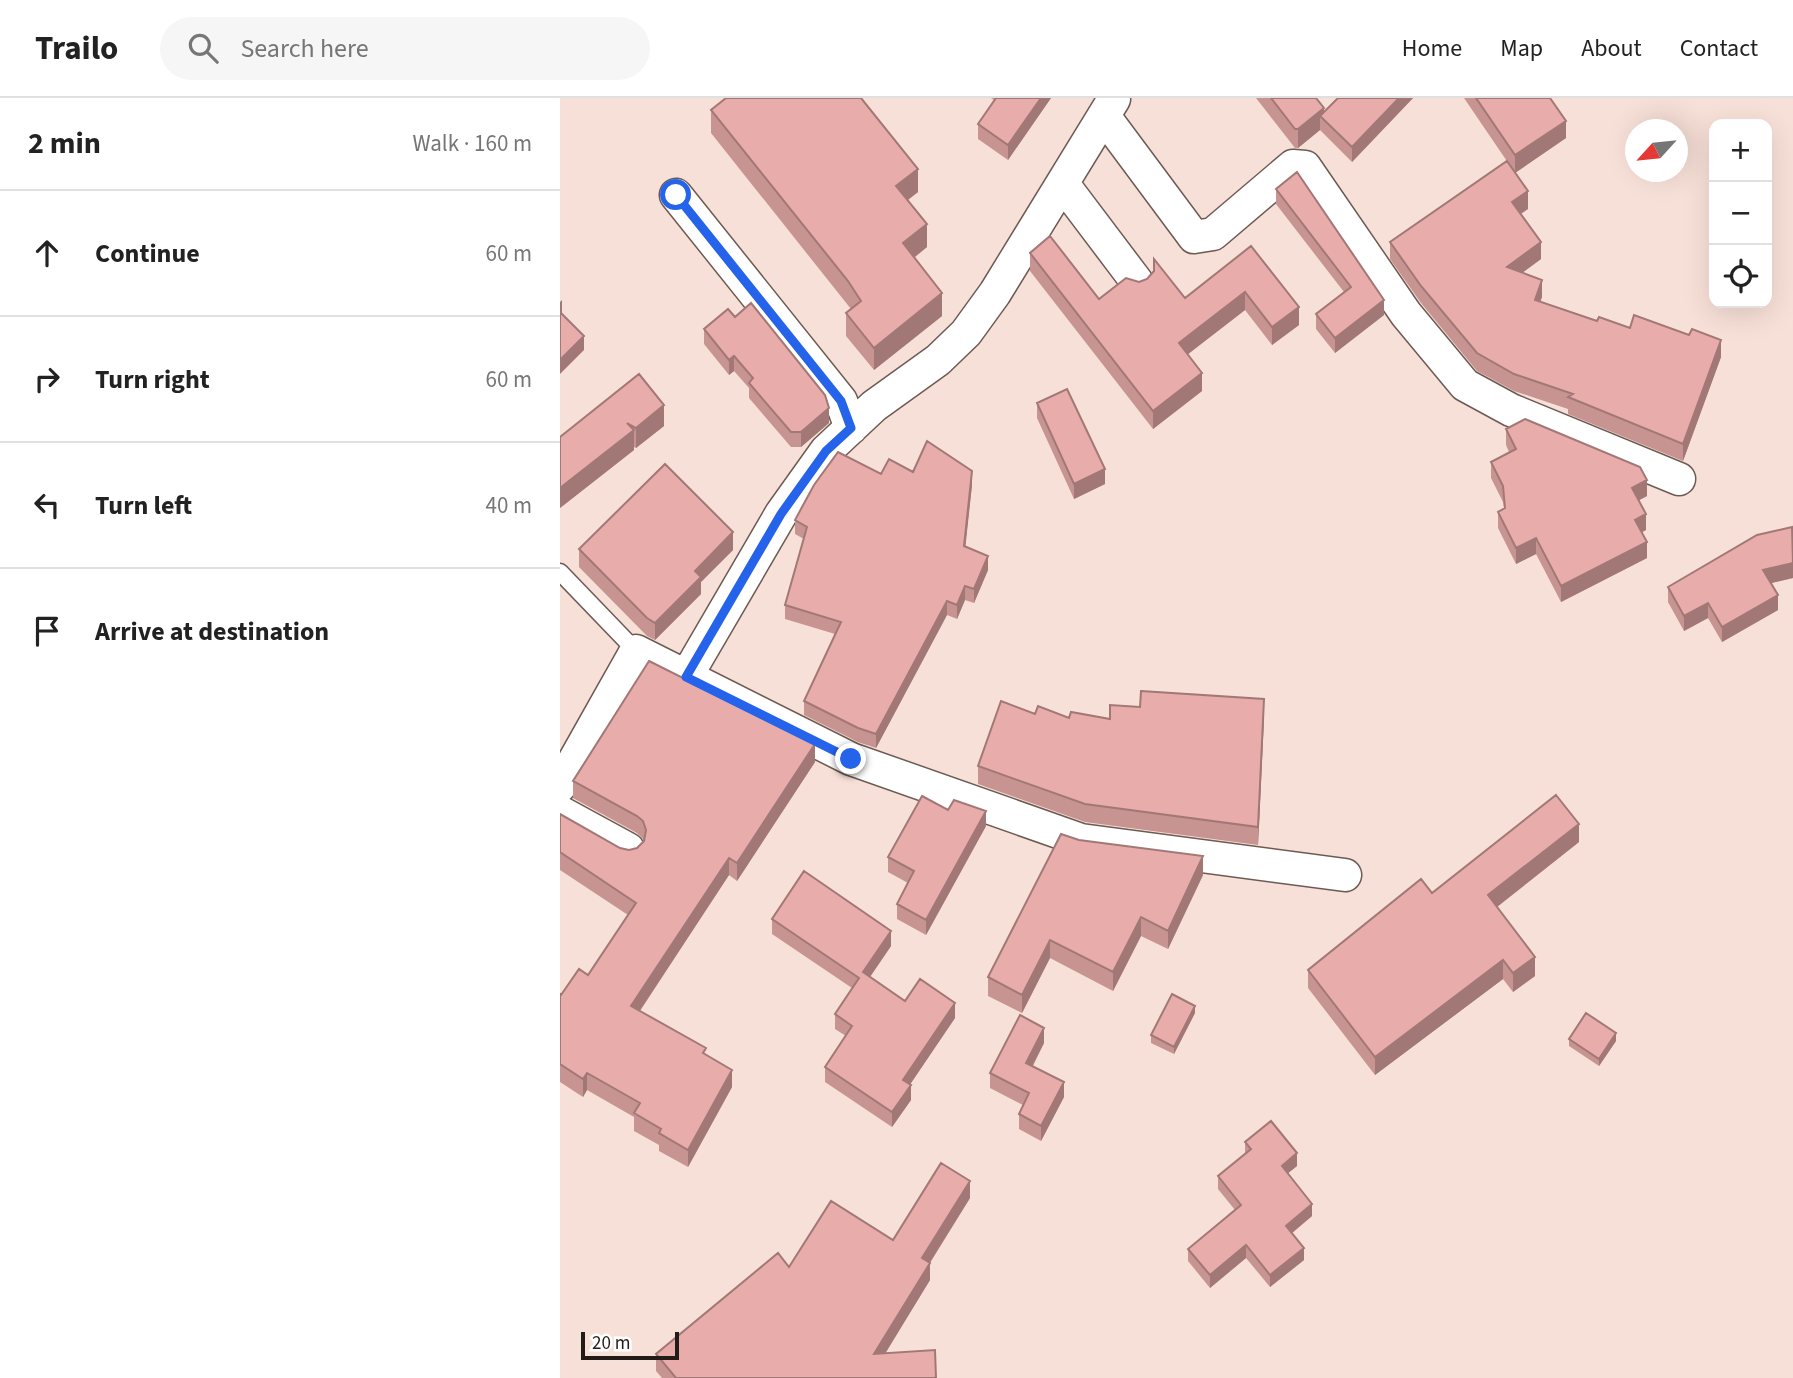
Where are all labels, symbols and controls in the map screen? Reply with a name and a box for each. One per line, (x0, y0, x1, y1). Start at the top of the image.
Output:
search box (160, 17, 650, 80)
text: Trailo (35, 25, 118, 72)
icon: search (184, 29, 222, 67)
text: Search here (240, 30, 369, 67)
text: Home (1402, 31, 1462, 66)
text: Map (1500, 31, 1543, 66)
text: About (1581, 31, 1642, 66)
text: Contact (1680, 31, 1758, 66)
north arrow (1625, 119, 1688, 182)
map controls (1709, 119, 1772, 308)
button: + (1709, 119, 1772, 182)
text: 2 min (28, 122, 101, 165)
text: Walk · 160 m (413, 127, 532, 160)
route start (660, 179, 691, 210)
button: − (1709, 182, 1772, 245)
icon: ahead (28, 234, 66, 272)
text: Continue (95, 235, 200, 272)
text: 60 m (485, 237, 532, 270)
button: locate (1709, 245, 1772, 308)
icon: right (28, 360, 66, 398)
text: Turn right (95, 361, 210, 398)
text: 60 m (485, 363, 532, 396)
icon: left (28, 486, 66, 524)
text: Turn left (95, 487, 192, 524)
text: 40 m (485, 489, 532, 522)
icon: arrive (28, 612, 66, 650)
text: Arrive at destination (95, 613, 329, 650)
route end (835, 743, 866, 774)
scale bar (581, 1329, 679, 1361)
text: 20 m (592, 1330, 630, 1357)

